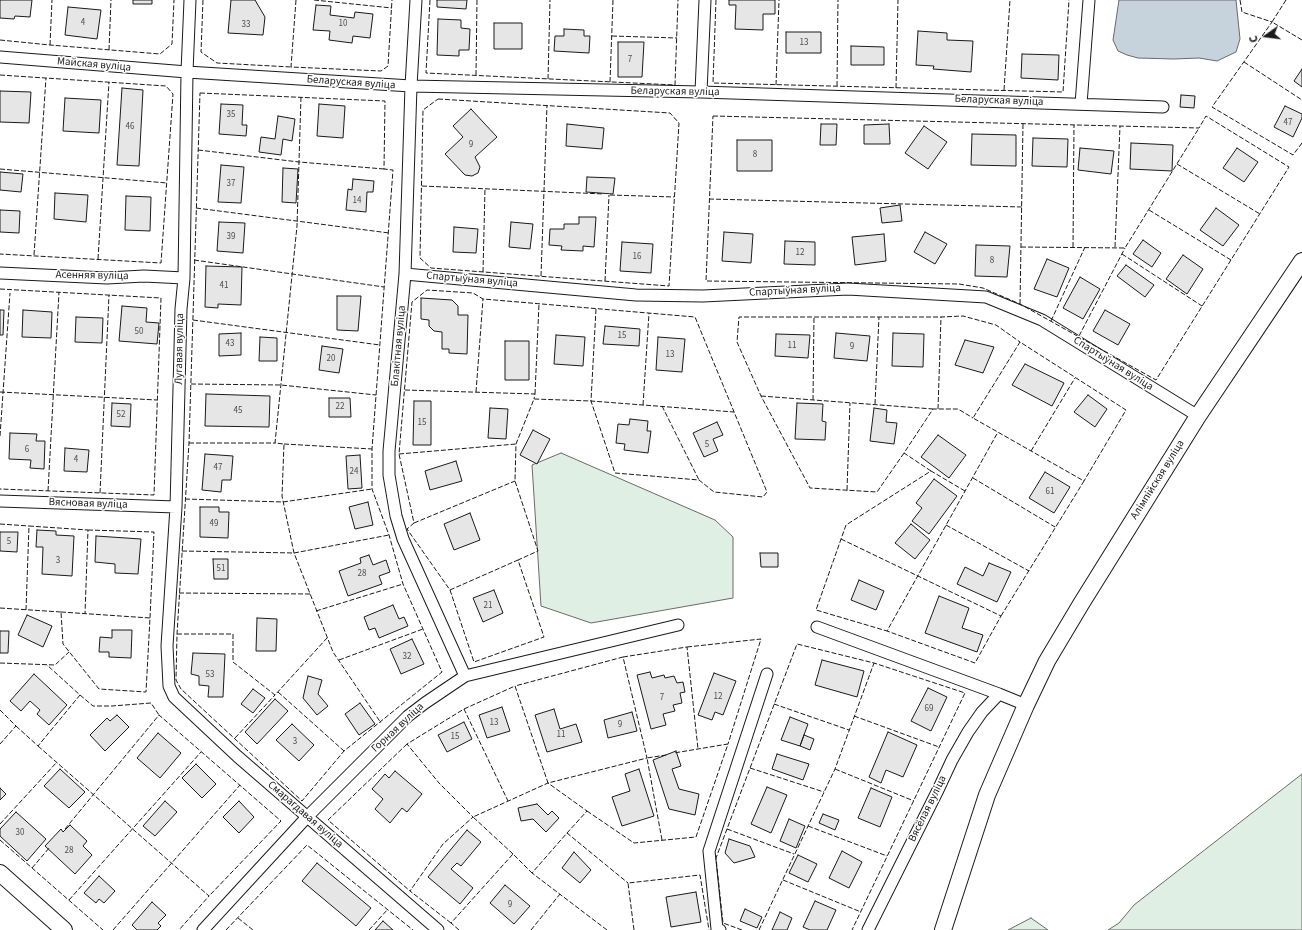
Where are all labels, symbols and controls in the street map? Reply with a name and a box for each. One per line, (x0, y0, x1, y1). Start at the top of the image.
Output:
north arrow (1246, 16, 1286, 56)
house number: 4 (81, 18, 85, 28)
house number: 10 (339, 19, 347, 29)
house number: 33 (242, 20, 250, 30)
text: С (1246, 34, 1262, 44)
house number: 13 (800, 38, 808, 48)
street label: Майская вуліца (56, 55, 132, 75)
house number: 7 (628, 55, 632, 65)
street label: Беларуская вуліца (306, 73, 396, 93)
street label: Беларуская вуліца (630, 85, 720, 99)
street label: Беларуская вуліца (954, 93, 1044, 109)
house number: 35 (227, 110, 235, 120)
house number: 47 (1284, 118, 1292, 128)
house number: 46 (126, 122, 134, 132)
house number: 9 (469, 140, 473, 150)
house number: 8 (753, 150, 757, 160)
house number: 37 (227, 179, 235, 189)
house number: 14 (353, 196, 361, 206)
house number: 39 (227, 232, 235, 242)
house number: 12 (796, 248, 804, 258)
house number: 16 (633, 252, 641, 262)
house number: 8 (990, 256, 994, 266)
street label: Асенняя вуліца (55, 269, 129, 283)
street label: Спартыўная вуліца (426, 269, 518, 291)
house number: 41 (220, 281, 228, 291)
street label: Спартыўная вуліца (749, 282, 841, 300)
street label: Блакітная вуліца (389, 305, 409, 387)
street label: Лугавая вуліца (173, 313, 187, 385)
house number: 50 (135, 327, 143, 337)
house number: 15 (618, 331, 626, 341)
street label: Спартыўная вуліца (1071, 334, 1155, 394)
house number: 43 (226, 339, 234, 349)
house number: 11 (788, 341, 796, 351)
house number: 9 (850, 342, 854, 352)
house number: 13 (666, 350, 674, 360)
house number: 20 (327, 354, 335, 364)
house number: 22 (336, 402, 344, 412)
house number: 45 (234, 406, 242, 416)
house number: 52 (117, 410, 125, 420)
house number: 15 (418, 418, 426, 428)
street label: Алімпійская вуліца (1128, 438, 1188, 522)
house number: 5 (705, 440, 709, 450)
house number: 6 (25, 445, 29, 455)
house number: 4 (74, 455, 78, 465)
house number: 47 (214, 463, 222, 473)
house number: 24 (350, 467, 358, 477)
house number: 61 (1046, 487, 1054, 497)
street label: Вясновая вуліца (48, 496, 128, 512)
house number: 49 (210, 519, 218, 529)
house number: 5 (7, 537, 11, 547)
house number: 3 (56, 556, 60, 566)
house number: 51 (217, 564, 225, 574)
house number: 28 (358, 569, 366, 579)
house number: 21 (484, 601, 492, 611)
house number: 32 (403, 652, 411, 662)
house number: 53 (206, 670, 214, 680)
house number: 12 (714, 692, 722, 702)
house number: 7 (660, 693, 664, 703)
street label: Горная вуліца (369, 700, 427, 756)
house number: 69 (925, 704, 933, 714)
house number: 13 (490, 718, 498, 728)
house number: 9 (618, 720, 622, 730)
house number: 11 (557, 730, 565, 740)
house number: 15 (451, 732, 459, 742)
house number: 3 (293, 737, 297, 747)
street label: Вясёлая вуліца (906, 774, 950, 844)
street label: Смарагдавая вуліца (265, 779, 345, 851)
house number: 30 (16, 828, 24, 838)
house number: 28 (65, 846, 73, 856)
house number: 9 (508, 900, 512, 910)

